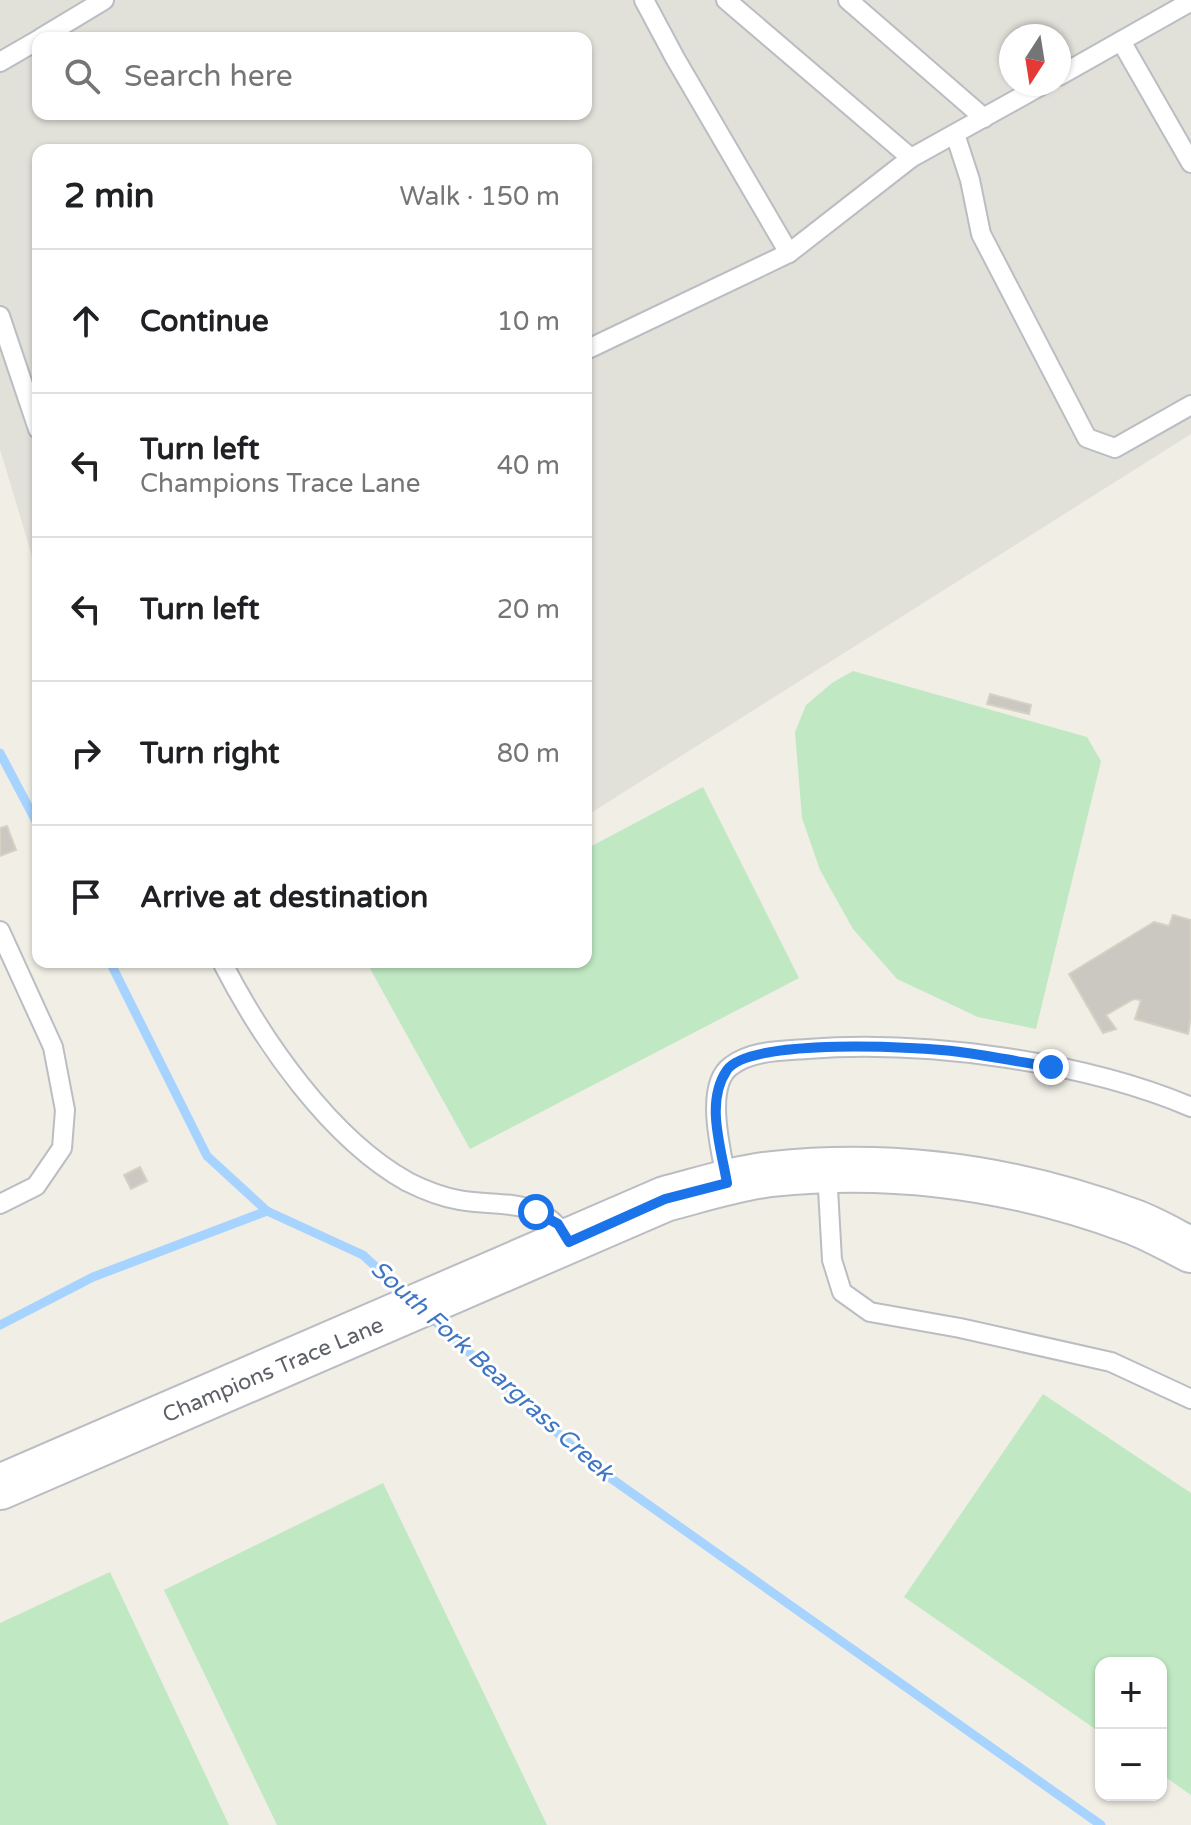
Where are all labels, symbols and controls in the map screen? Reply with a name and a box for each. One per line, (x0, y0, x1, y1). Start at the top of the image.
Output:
north arrow (999, 24, 1071, 96)
search box (32, 32, 592, 120)
icon: search (60, 54, 104, 98)
text: Search here (124, 58, 293, 95)
text: 2 min (64, 176, 155, 217)
text: Walk · 150 m (400, 181, 560, 212)
icon: ahead (64, 299, 108, 343)
text: Continue (140, 303, 269, 340)
text: 10 m (497, 306, 560, 337)
text: Turn left (140, 431, 259, 468)
icon: left (64, 443, 108, 487)
text: 40 m (497, 450, 560, 481)
text: Champions Trace Lane (140, 468, 420, 499)
icon: left (64, 587, 108, 631)
text: Turn left (140, 591, 259, 628)
text: 20 m (497, 594, 560, 625)
icon: right (64, 731, 108, 775)
text: Turn right (140, 735, 280, 772)
text: 80 m (497, 738, 560, 769)
icon: arrive (64, 875, 108, 919)
text: Arrive at destination (140, 879, 428, 916)
route end (1033, 1049, 1069, 1085)
route start (518, 1194, 554, 1230)
water label: South Fork Beargrass Creek (365, 1255, 620, 1489)
street label: Champions Trace Lane (159, 1312, 387, 1428)
map controls (1095, 1657, 1167, 1801)
button: + (1095, 1657, 1167, 1729)
button: − (1095, 1729, 1167, 1801)

